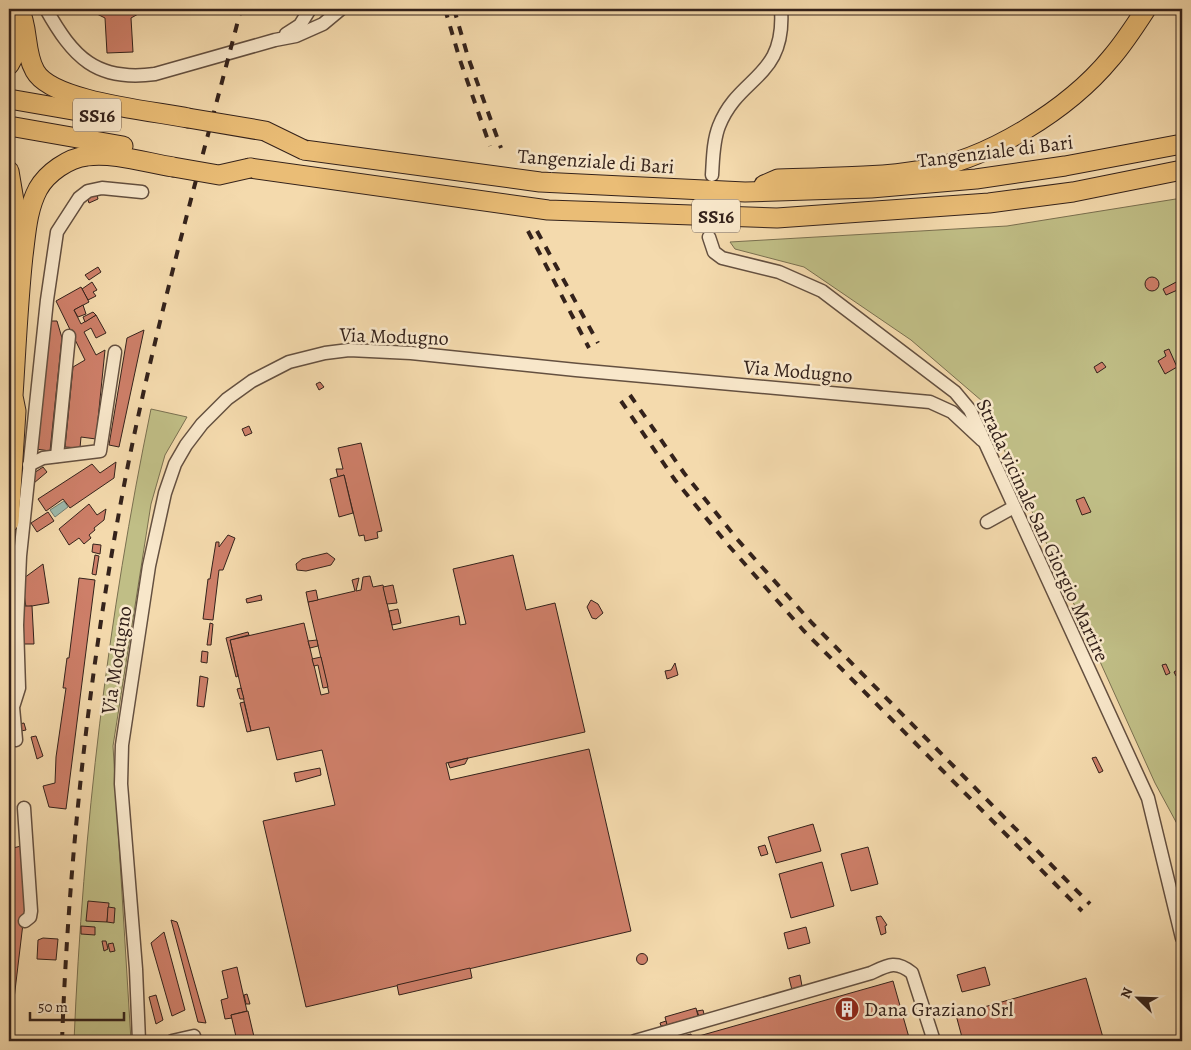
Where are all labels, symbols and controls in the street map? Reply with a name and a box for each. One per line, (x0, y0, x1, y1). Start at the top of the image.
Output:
road number: SS16 (73, 98, 121, 132)
street label: Tangenziale di Bari (916, 129, 1075, 174)
street label: Tangenziale di Bari (517, 143, 675, 180)
road number: SS16 (692, 200, 740, 232)
street label: Via Modugno (338, 321, 449, 352)
street label: Via Modugno (741, 353, 854, 390)
street label: Strada vicinale San Giorgio Martire (970, 394, 1116, 666)
street label: Via Modugno (94, 604, 138, 717)
north arrow (1114, 972, 1164, 1022)
text: N (1116, 985, 1137, 1002)
scale bar (30, 990, 124, 1022)
building icon: Dana Graziano Srl (834, 996, 860, 1022)
place label: Dana Graziano Srl (864, 996, 1013, 1023)
text: 50 m (38, 997, 68, 1017)

